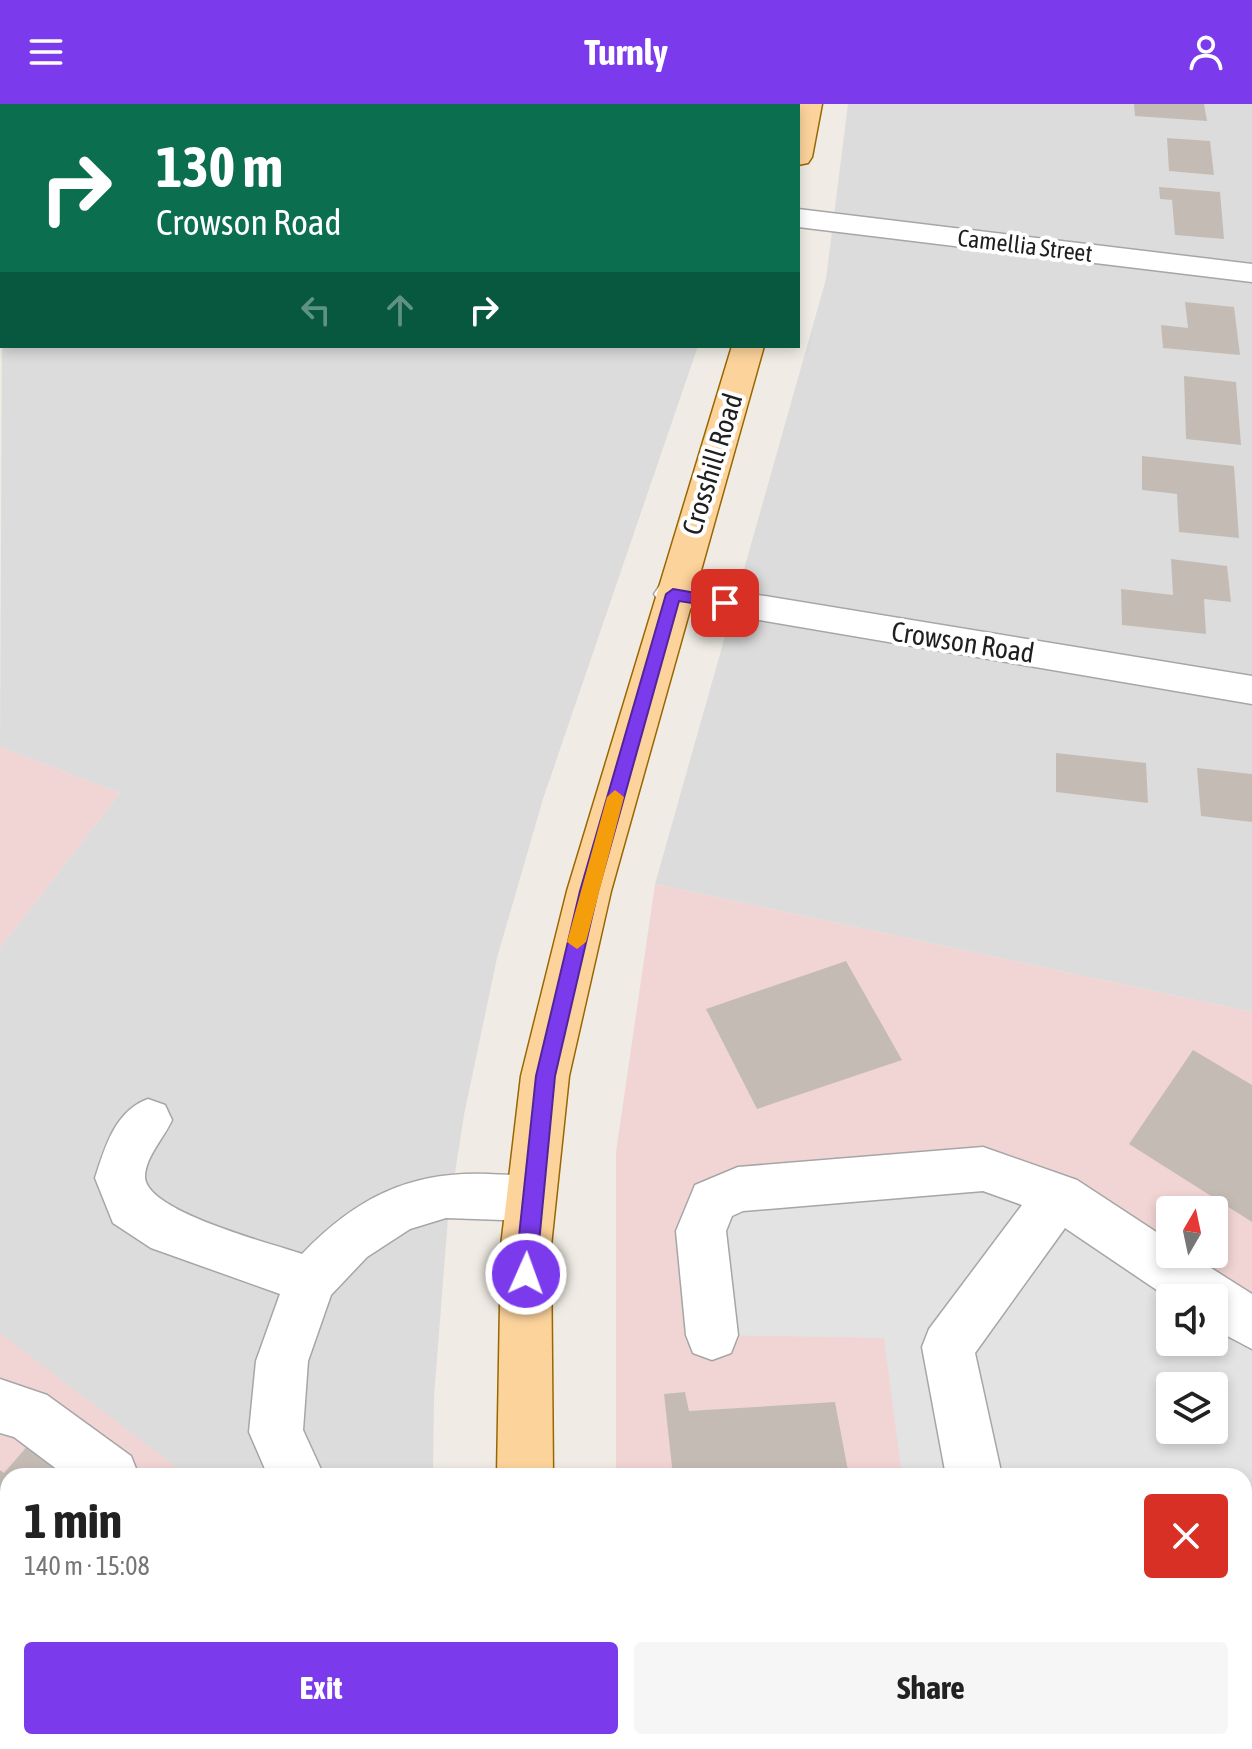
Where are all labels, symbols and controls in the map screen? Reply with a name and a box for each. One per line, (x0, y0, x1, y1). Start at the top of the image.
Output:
icon: menu (24, 30, 68, 74)
icon: person (1184, 30, 1228, 74)
text: Turnly (584, 31, 668, 73)
text: 130 m (156, 135, 283, 199)
icon: right (24, 136, 128, 240)
text: Crowson Road (156, 201, 342, 243)
street label: Camellia Street (956, 224, 1094, 267)
icon: left (294, 288, 338, 332)
icon: ahead (378, 288, 422, 332)
icon: right (462, 288, 506, 332)
street label: Crosshill Road (675, 390, 749, 538)
pin (691, 569, 759, 637)
icon: arrive (703, 581, 747, 625)
street label: Crowson Road (889, 615, 1037, 669)
north arrow (1156, 1196, 1228, 1268)
map controls (1156, 1196, 1228, 1444)
position arrow (484, 1232, 568, 1316)
button: sound (1156, 1284, 1228, 1356)
button: layers (1156, 1372, 1228, 1444)
text: 1 min (24, 1493, 122, 1548)
button: close (1144, 1494, 1228, 1578)
text: 140 m · 15:08 (24, 1551, 150, 1581)
button: Exit (24, 1642, 618, 1734)
button: Share (634, 1642, 1228, 1734)

